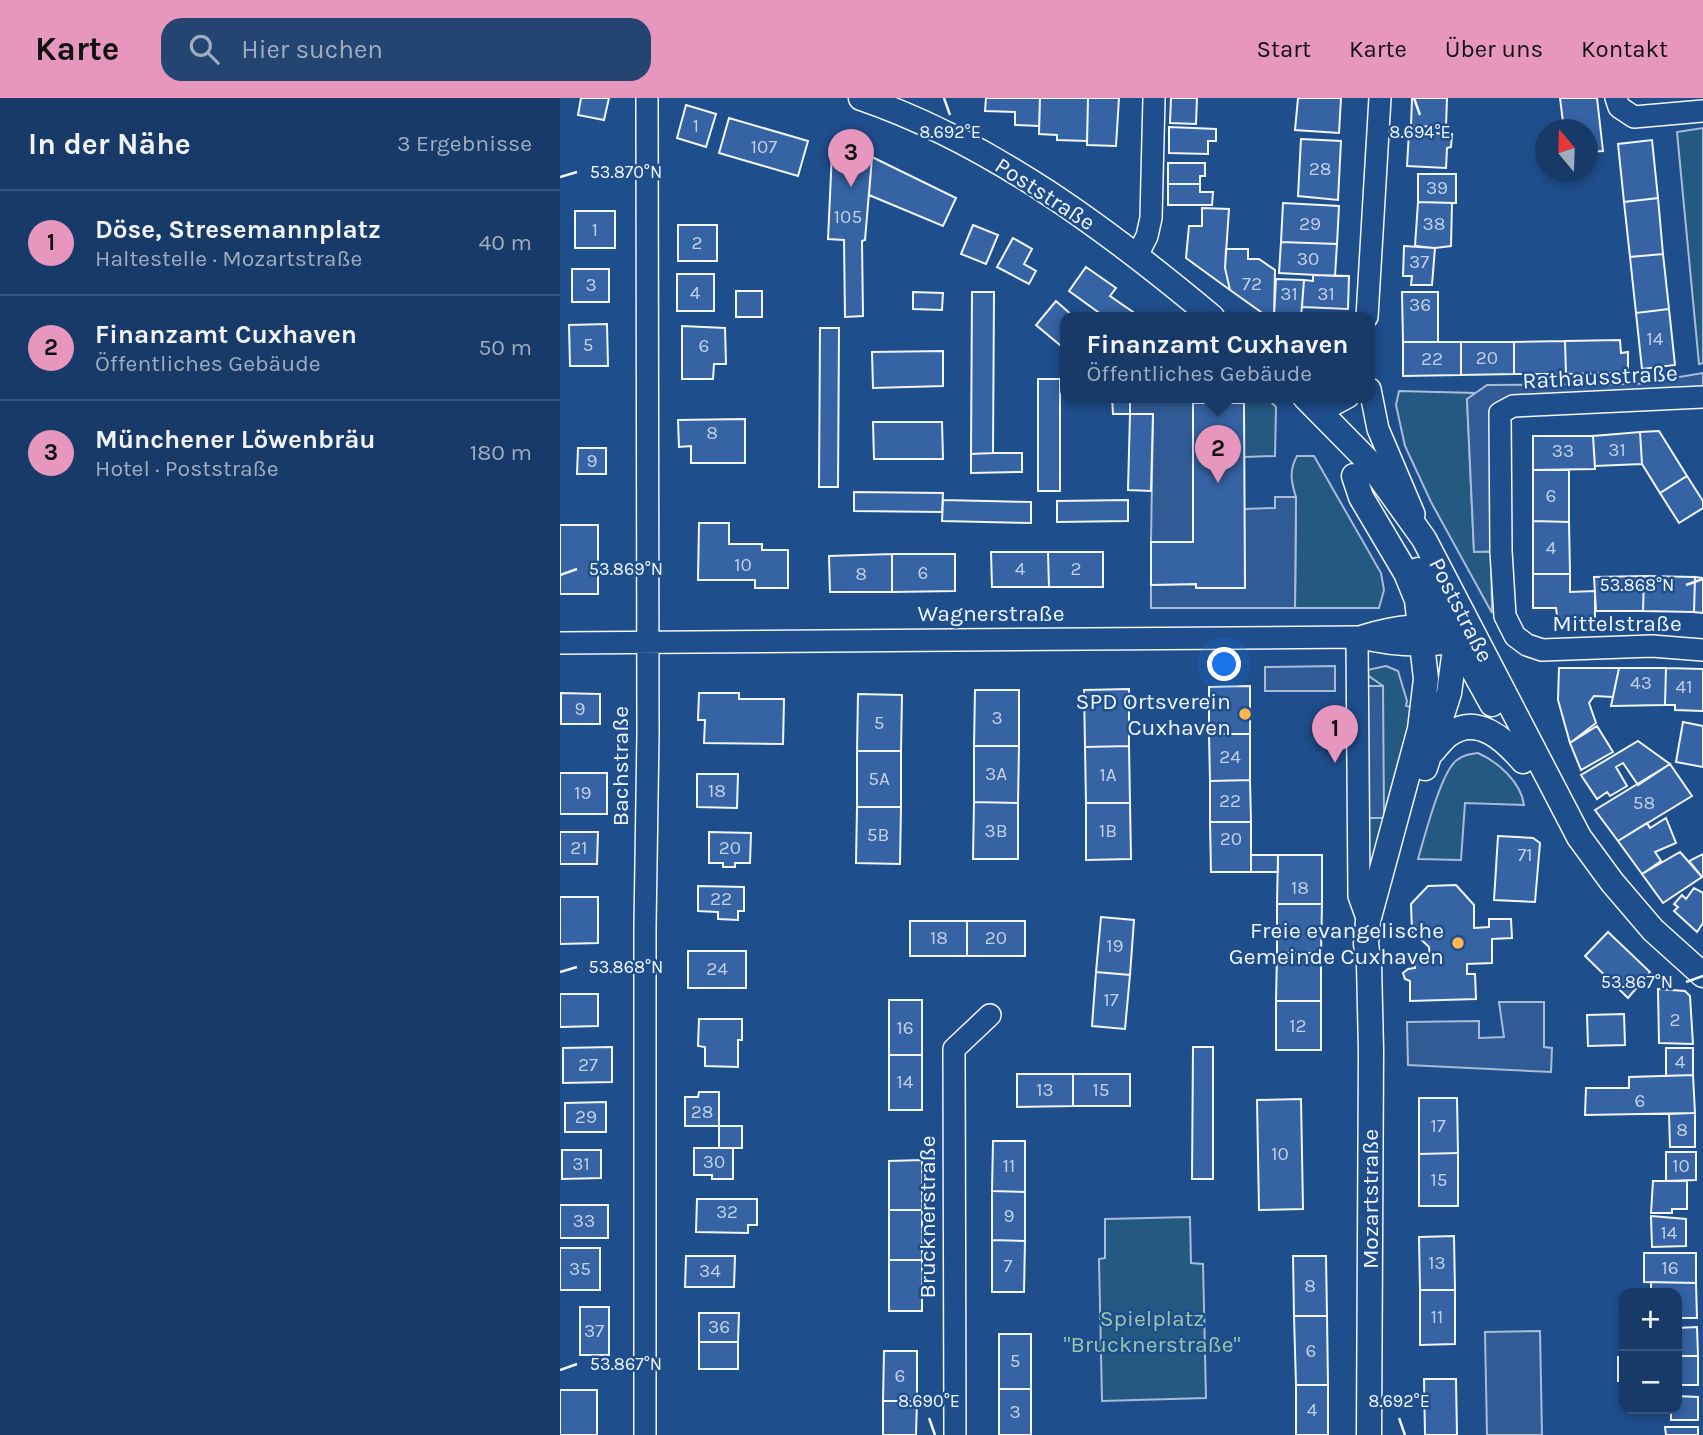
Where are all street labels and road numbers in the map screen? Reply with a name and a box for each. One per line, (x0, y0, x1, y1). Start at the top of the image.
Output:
street label: Poststraße (990, 152, 1100, 236)
street label: Rathausstraße (1522, 359, 1678, 395)
street label: Poststraße (1423, 553, 1499, 667)
street label: Wagnerstraße (917, 600, 1065, 627)
street label: Mittelstraße (1552, 610, 1682, 637)
street label: Bachstraße (607, 706, 634, 826)
street label: Mozartstraße (1357, 1129, 1384, 1269)
street label: Brucknerstraße (914, 1136, 941, 1299)

